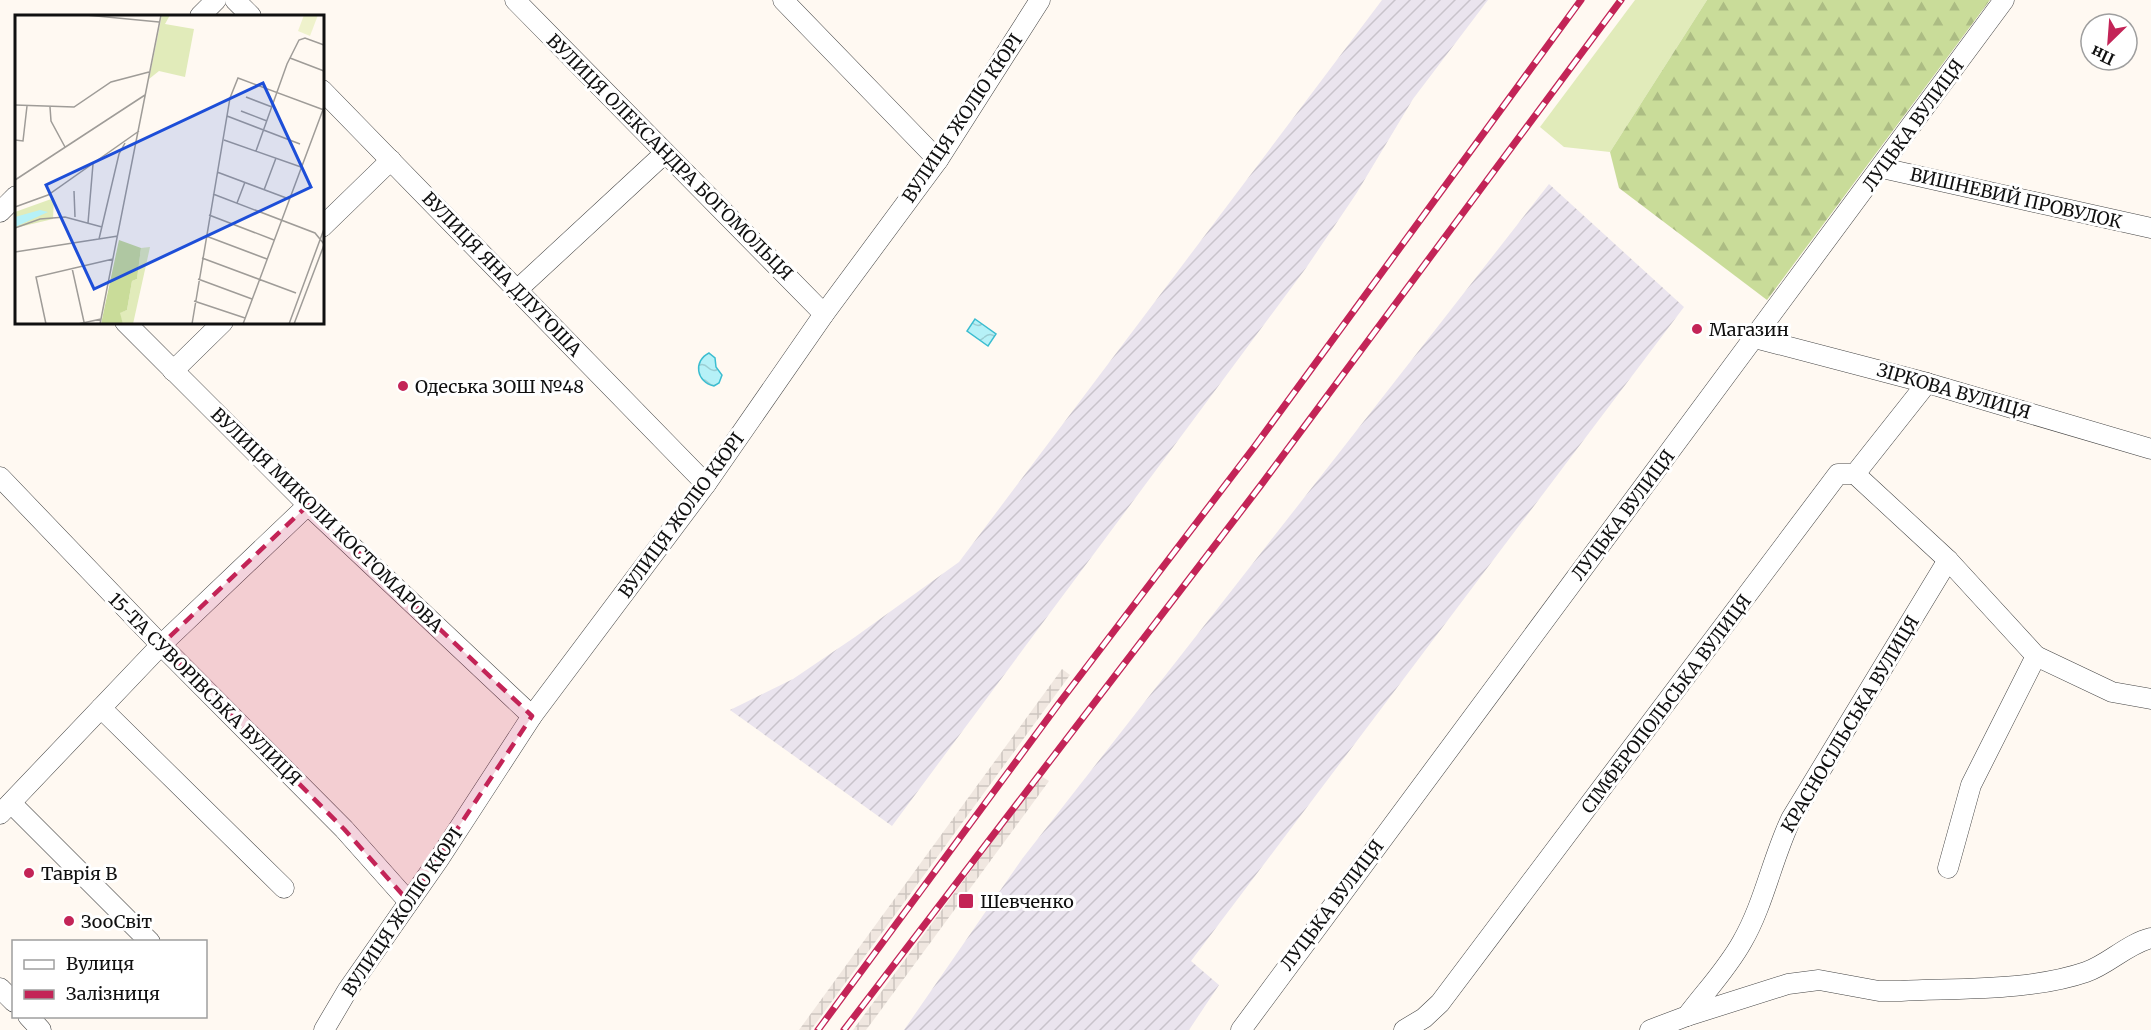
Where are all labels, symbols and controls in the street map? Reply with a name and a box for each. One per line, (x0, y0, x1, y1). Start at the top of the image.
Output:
north arrow (2079, 12, 2139, 72)
inset map (15, 15, 324, 324)
street label: ВУЛИЦЯ ОЛЕКСАНДРА БОГОМОЛЬЦЯ (542, 29, 798, 285)
street label: ВУЛИЦЯ ЖОЛІО КЮРІ (897, 29, 1027, 207)
text: Пн (2088, 41, 2118, 70)
street label: ЛУЦЬКА ВУЛИЦЯ (1857, 54, 1969, 196)
street label: ВИШНЕВИЙ ПРОВУЛОК (1908, 162, 2124, 234)
street label: ВУЛИЦЯ ЯНА ДЛУГОША (417, 187, 587, 361)
place label: Магазин (1709, 318, 1789, 341)
marker: Магазин (1690, 322, 1704, 336)
street label: ЗІРКОВА ВУЛИЦЯ (1874, 358, 2034, 424)
place label: Одеська ЗОШ №48 (415, 375, 584, 398)
marker: Одеська ЗОШ №48 (396, 379, 410, 393)
street label: ВУЛИЦЯ МИКОЛИ КОСТОМАРОВА (206, 403, 448, 637)
street label: ВУЛИЦЯ ЖОЛІО КЮРІ (613, 428, 749, 602)
street label: ЛУЦЬКА ВУЛИЦЯ (1566, 445, 1680, 585)
street label: 15-ТА СУВОРІВСЬКА ВУЛИЦЯ (104, 588, 306, 790)
street label: СІМФЕРОПОЛЬСЬКА ВУЛИЦЯ (1576, 590, 1756, 818)
street label: КРАСНОСІЛЬСЬКА ВУЛИЦЯ (1776, 611, 1924, 837)
street label: ВУЛИЦЯ ЖОЛІО КЮРІ (337, 823, 467, 1001)
street label: ЛУЦЬКА ВУЛИЦЯ (1275, 835, 1389, 975)
place label: Таврія В (41, 862, 117, 885)
marker: Таврія В (22, 866, 36, 880)
place label: Шевченко (980, 890, 1074, 913)
marker: Шевченко (957, 892, 975, 910)
place label: ЗооСвіт (81, 910, 152, 933)
marker: ЗооСвіт (62, 914, 76, 928)
legend (12, 940, 207, 1018)
text: Вулиця (66, 952, 134, 975)
text: Залізниця (66, 982, 160, 1005)

